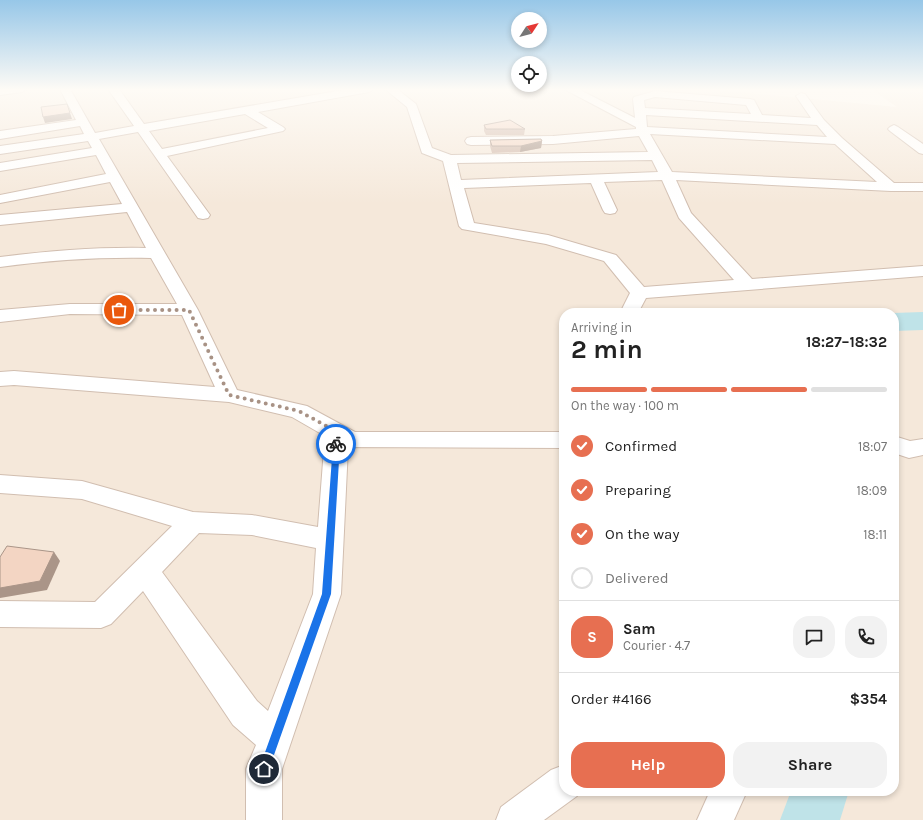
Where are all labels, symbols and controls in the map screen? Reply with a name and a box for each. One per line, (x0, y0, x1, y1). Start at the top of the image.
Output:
north arrow (511, 12, 547, 48)
map controls (511, 12, 547, 92)
button: locate (511, 56, 547, 92)
pin (102, 293, 136, 327)
icon: bag (108, 299, 130, 321)
text: Arriving in (571, 320, 632, 335)
text: 18:27–18:32 (806, 333, 887, 351)
text: 2 min (571, 334, 643, 365)
text: On the way · 100 m (571, 398, 679, 413)
courier (316, 424, 356, 464)
icon: bike (325, 433, 347, 455)
icon: check (571, 435, 593, 457)
text: Confirmed (605, 437, 677, 455)
text: 18:07 (858, 439, 887, 454)
icon: check (571, 479, 593, 501)
text: Preparing (605, 481, 671, 499)
text: 18:09 (856, 483, 887, 498)
icon: check (571, 523, 593, 545)
text: On the way (605, 525, 679, 543)
text: 18:11 (863, 527, 887, 542)
text: Delivered (605, 569, 669, 587)
button: chat (793, 616, 835, 658)
button: phone (845, 616, 887, 658)
text: Sam (623, 620, 656, 638)
text: S (587, 628, 597, 646)
text: Courier · 4.7 (623, 638, 690, 653)
text: Order #4166 (571, 690, 652, 708)
text: $354 (850, 690, 887, 708)
button: Help (571, 742, 725, 788)
button: Share (733, 742, 887, 788)
pin (247, 752, 281, 786)
icon: home (253, 758, 275, 780)

